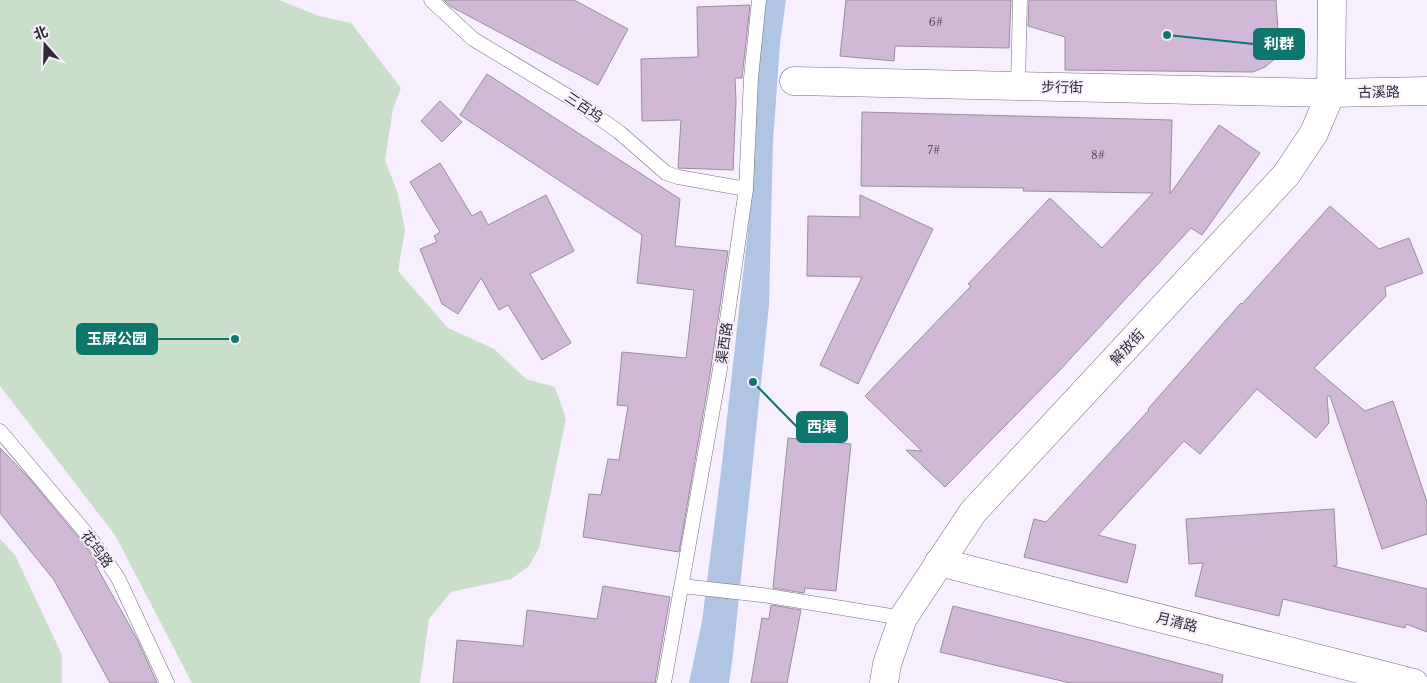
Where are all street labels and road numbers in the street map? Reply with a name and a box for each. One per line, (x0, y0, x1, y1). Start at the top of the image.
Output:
street label: 步行街 (1041, 78, 1083, 96)
street label: 古溪路 (1358, 83, 1400, 101)
street label: 三百坞 (562, 88, 606, 126)
street label: 渠西路 (712, 321, 736, 365)
street label: 解放街 (1106, 326, 1148, 368)
street label: 花坞路 (77, 527, 117, 571)
street label: 月清路 (1154, 608, 1200, 636)

